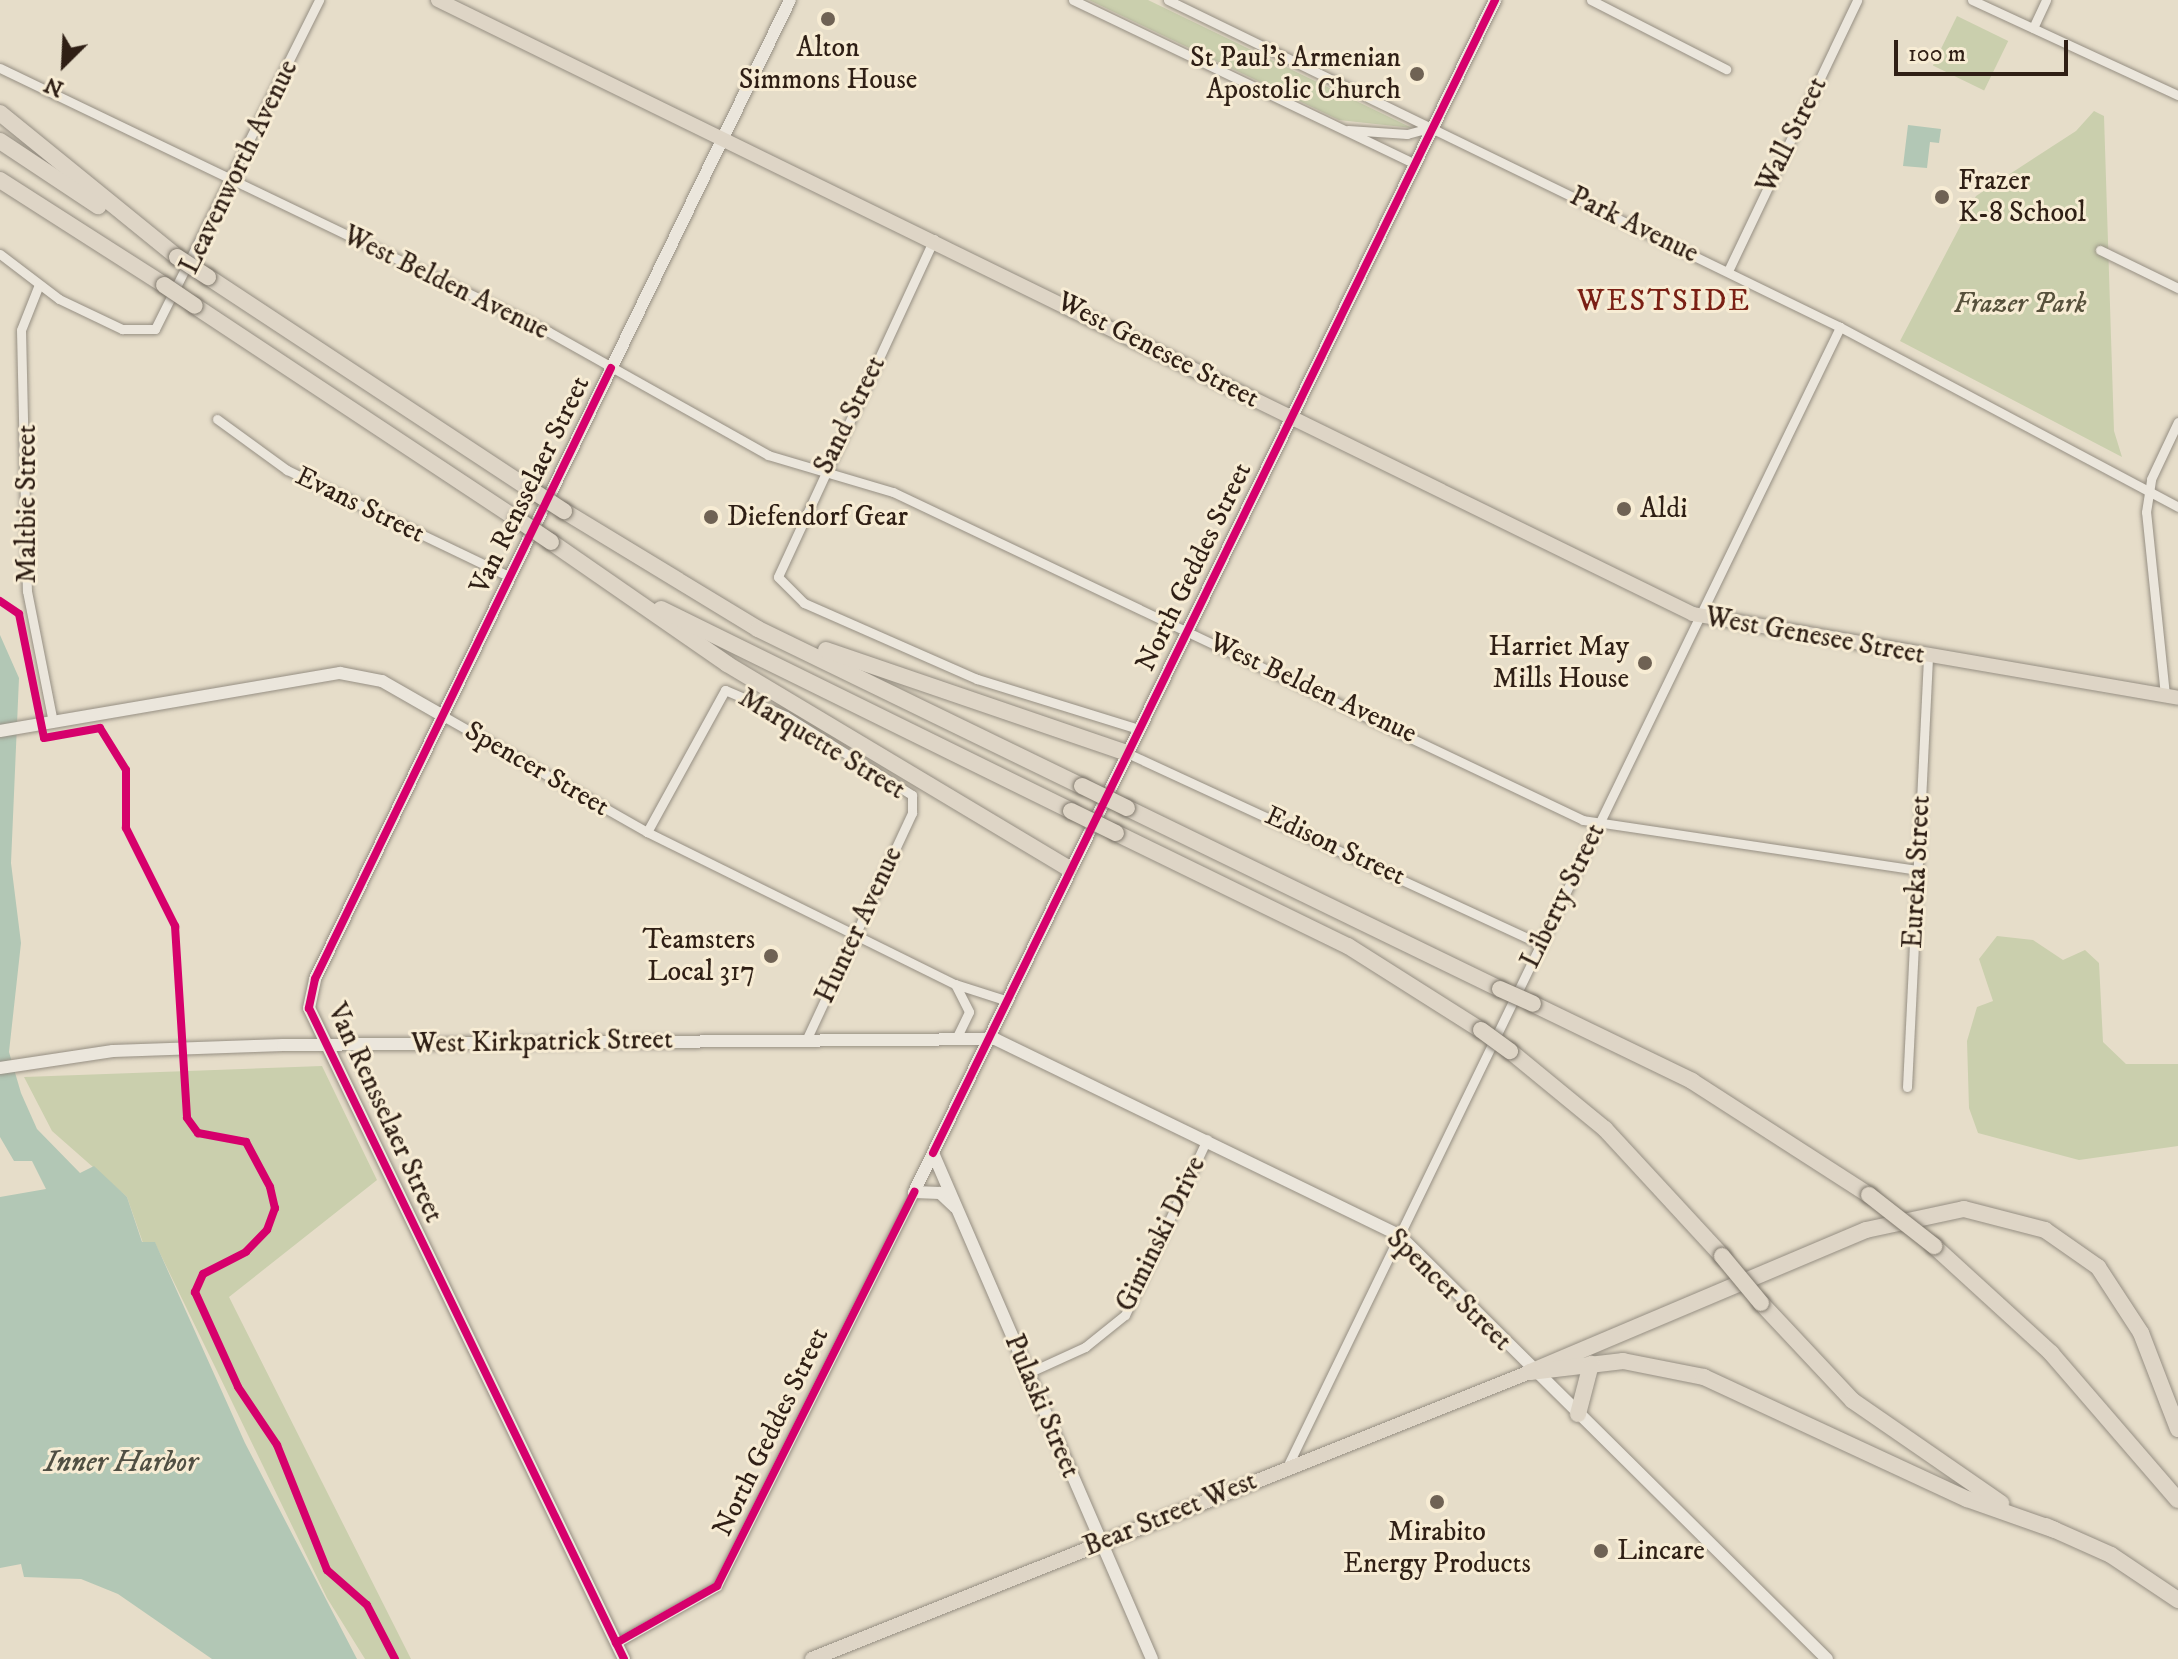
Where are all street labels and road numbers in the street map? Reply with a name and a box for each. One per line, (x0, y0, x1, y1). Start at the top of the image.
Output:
street label: Leavenworth Avenue (173, 54, 305, 280)
street label: Wall Street (1750, 71, 1834, 199)
street label: Park Avenue (1564, 179, 1704, 271)
street label: West Belden Avenue (338, 219, 554, 347)
street label: West Genesee Street (1051, 285, 1265, 415)
street label: Sand Street (807, 350, 893, 480)
street label: Van Rensselaer Street (463, 371, 597, 599)
street label: Maltbie Street (10, 425, 44, 583)
street label: North Geddes Street (1129, 457, 1259, 677)
street label: Evans Street (290, 459, 430, 551)
street label: West Genesee Street (1703, 600, 1927, 672)
street label: West Belden Avenue (1204, 625, 1422, 751)
street label: Marquette Street (733, 681, 911, 807)
street label: Spencer Street (459, 714, 615, 824)
street label: Eureka Street (1896, 795, 1938, 949)
street label: Edison Street (1260, 799, 1410, 893)
street label: Liberty Street (1513, 818, 1613, 974)
street label: Hunter Avenue (808, 841, 910, 1009)
street label: Van Rensselaer Street (319, 998, 451, 1228)
street label: West Kirkpatrick Street (411, 1023, 673, 1061)
street label: Giminski Drive (1109, 1151, 1213, 1317)
street label: Spencer Street (1379, 1222, 1519, 1358)
street label: North Geddes Street (706, 1322, 836, 1542)
street label: Pulaski Street (997, 1329, 1087, 1483)
street label: Bear Street West (1078, 1464, 1262, 1564)

